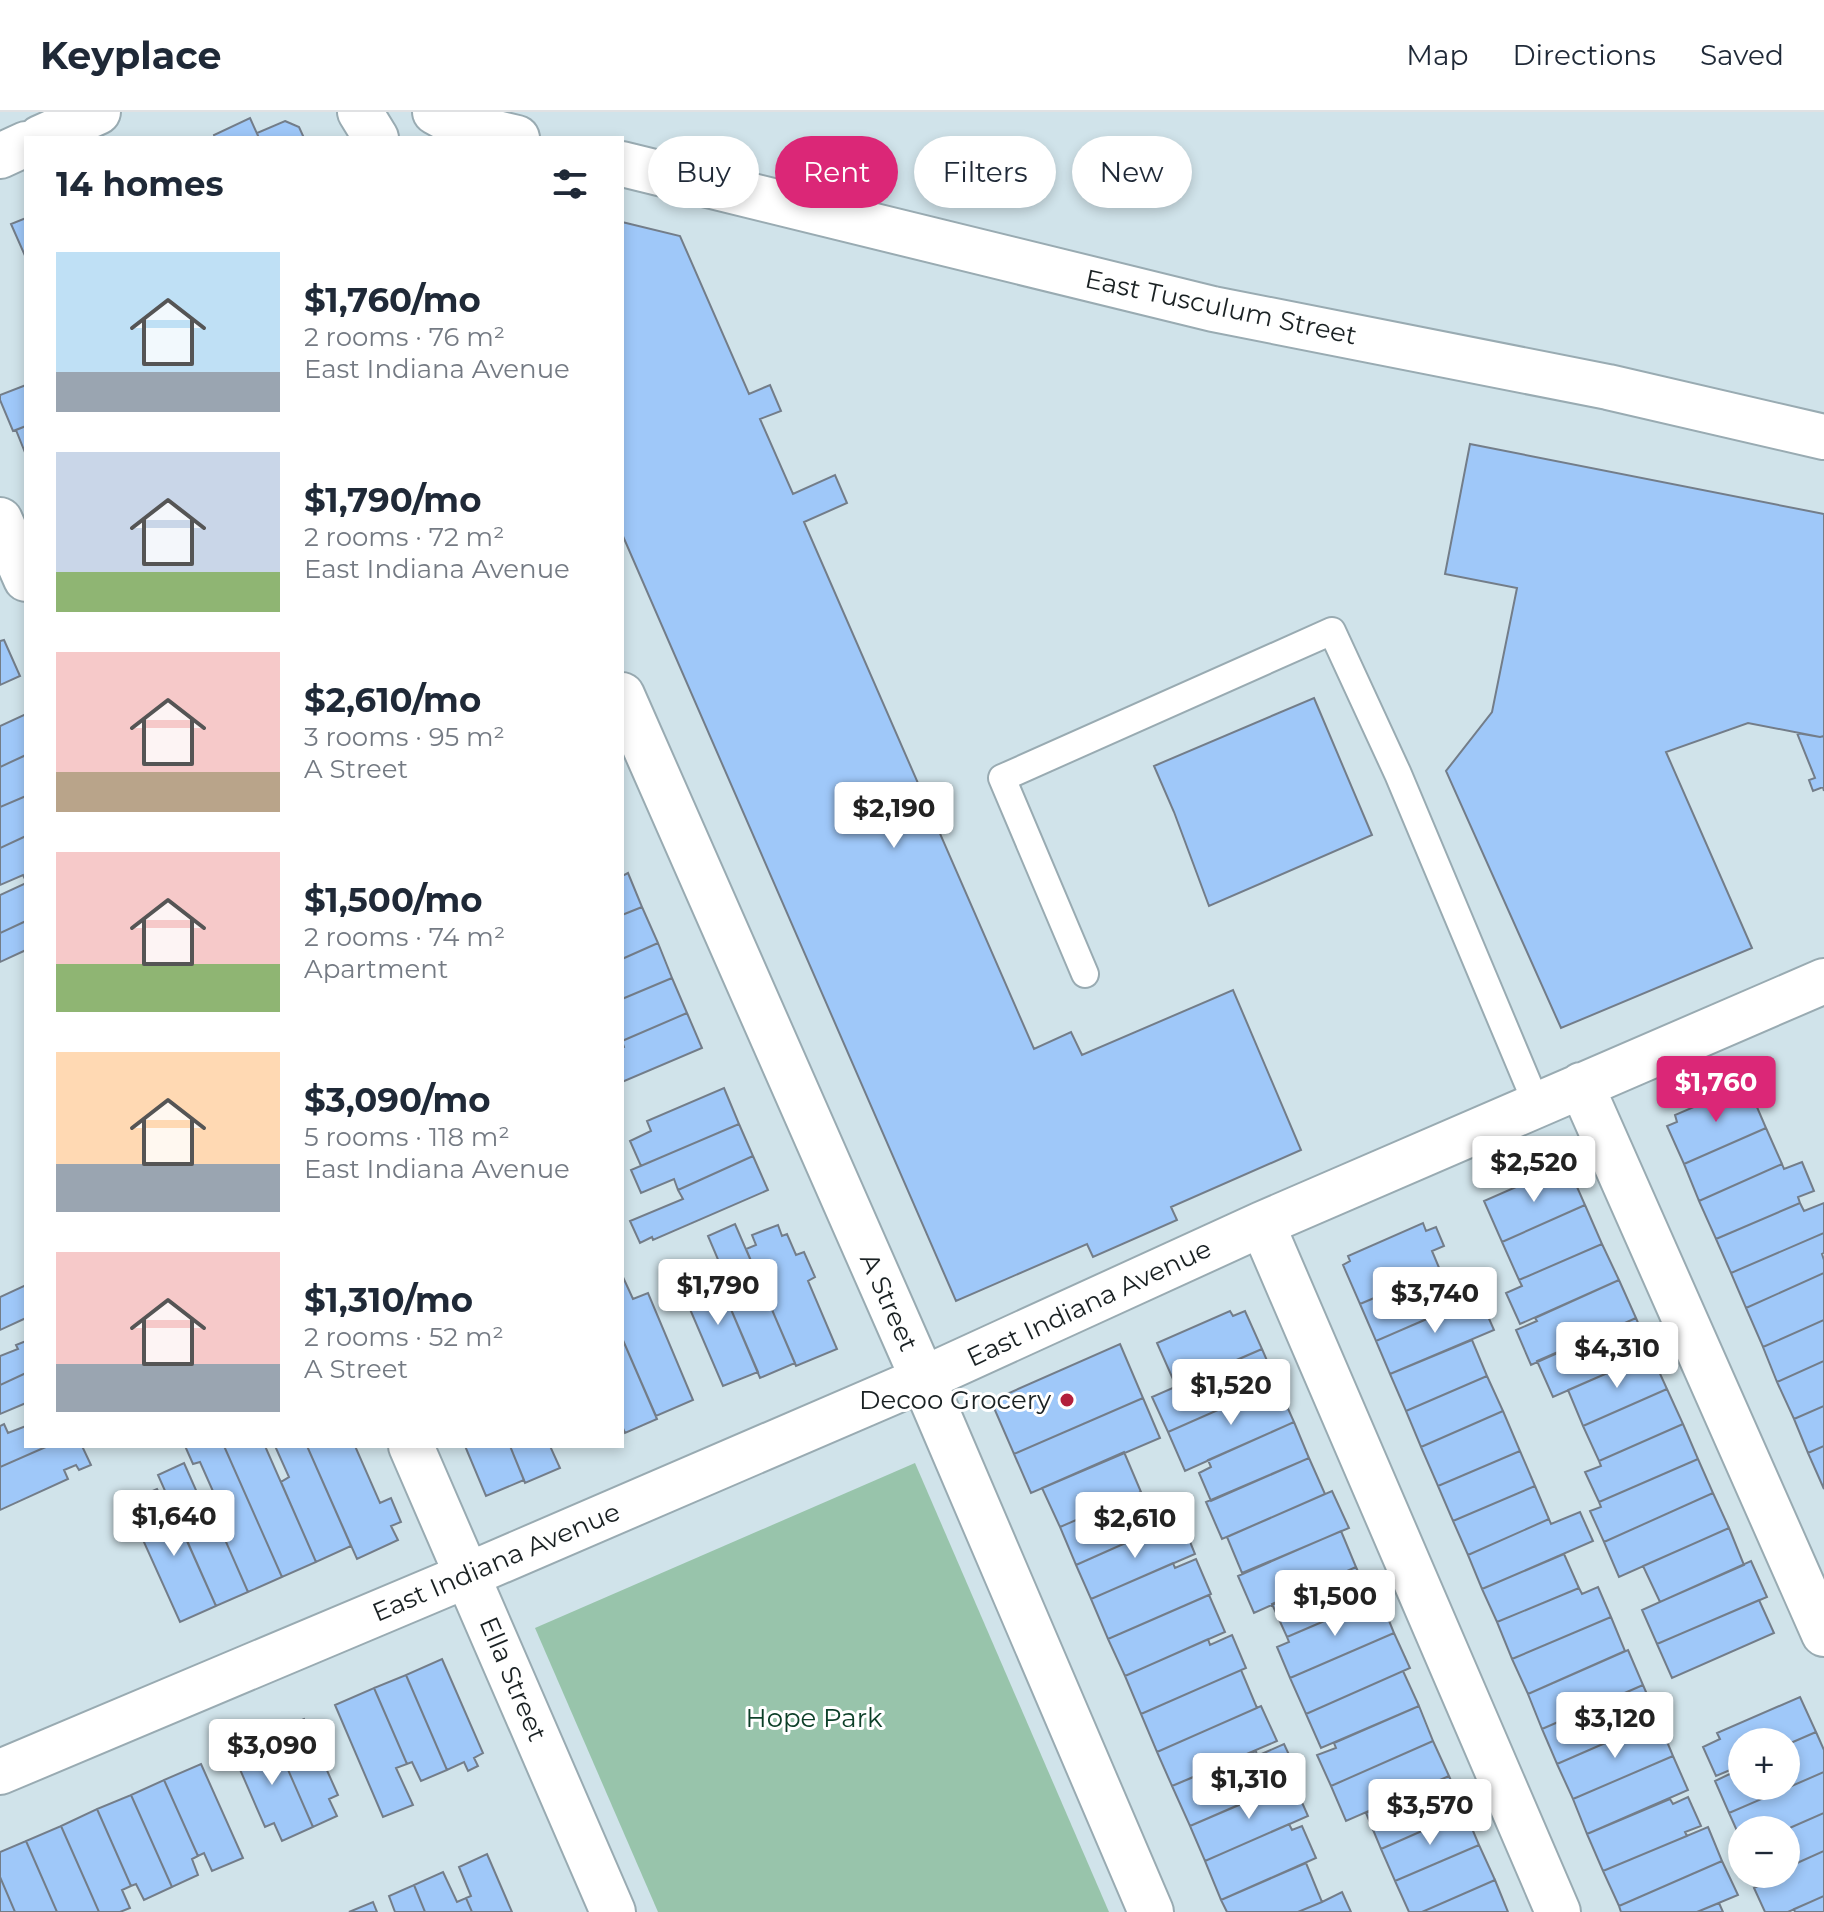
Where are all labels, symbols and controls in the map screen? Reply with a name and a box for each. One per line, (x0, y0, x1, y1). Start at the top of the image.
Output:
text: Keyplace (40, 32, 221, 79)
text: Map (1406, 38, 1468, 72)
text: Directions (1512, 38, 1656, 72)
text: Saved (1700, 38, 1784, 72)
chip: Buy (648, 136, 759, 208)
chip: Rent (775, 136, 898, 208)
chip: Filters (914, 136, 1056, 208)
chip: New (1072, 136, 1192, 208)
icon: filters (548, 162, 592, 206)
text: 14 homes (56, 163, 224, 205)
street label: East Tusculum Street (1082, 263, 1360, 351)
text: $1,760/mo (304, 279, 481, 321)
icon: home (120, 284, 216, 380)
text: 2 rooms · 76 m² (304, 321, 505, 353)
text: East Indiana Avenue (304, 353, 570, 385)
text: $1,790/mo (304, 479, 481, 521)
icon: home (120, 484, 216, 580)
text: 2 rooms · 72 m² (304, 521, 504, 553)
text: East Indiana Avenue (304, 553, 570, 585)
text: $2,610/mo (304, 679, 481, 721)
icon: home (120, 684, 216, 780)
text: 3 rooms · 95 m² (304, 721, 505, 753)
text: A Street (304, 753, 408, 785)
pin: $2,190 (829, 782, 959, 850)
text: $2,190 (853, 792, 935, 824)
text: $1,500/mo (304, 879, 483, 921)
icon: home (120, 884, 216, 980)
text: 2 rooms · 74 m² (304, 921, 505, 953)
text: Apartment (304, 953, 448, 985)
pin: $1,760 (1651, 1056, 1781, 1124)
text: $1,760 (1675, 1066, 1757, 1098)
text: $3,090/mo (304, 1079, 491, 1121)
icon: home (120, 1084, 216, 1180)
text: 5 rooms · 118 m² (304, 1121, 510, 1153)
pin: $2,520 (1469, 1136, 1599, 1204)
text: $2,520 (1490, 1146, 1578, 1178)
text: East Indiana Avenue (304, 1153, 570, 1185)
street label: East Indiana Avenue (962, 1232, 1216, 1374)
street label: A Street (853, 1248, 925, 1356)
pin: $1,790 (653, 1259, 783, 1327)
pin: $3,740 (1370, 1267, 1500, 1335)
text: $1,790 (676, 1269, 760, 1301)
text: $3,740 (1391, 1277, 1479, 1309)
text: $1,310/mo (304, 1279, 473, 1321)
icon: home (120, 1284, 216, 1380)
text: 2 rooms · 52 m² (304, 1321, 504, 1353)
pin: $4,310 (1552, 1322, 1682, 1390)
text: $4,310 (1574, 1332, 1660, 1364)
text: A Street (304, 1353, 408, 1385)
pin: $1,520 (1166, 1359, 1296, 1427)
text: $1,520 (1190, 1369, 1272, 1401)
place label: Decoo Grocery (859, 1384, 1052, 1416)
marker: Decoo Grocery (1058, 1391, 1076, 1409)
pin: $1,640 (109, 1490, 239, 1558)
pin: $2,610 (1070, 1492, 1200, 1560)
street label: East Indiana Avenue (367, 1495, 625, 1629)
text: $1,640 (131, 1500, 217, 1532)
text: $2,610 (1093, 1502, 1177, 1534)
pin: $1,500 (1270, 1570, 1400, 1638)
text: $1,500 (1293, 1580, 1377, 1612)
street label: Ella Street (472, 1612, 554, 1746)
pin: $3,120 (1550, 1692, 1680, 1760)
park label: Hope Park (746, 1702, 883, 1734)
text: $3,120 (1574, 1702, 1656, 1734)
pin: $3,090 (207, 1719, 337, 1787)
map controls (1728, 1728, 1800, 1888)
button: + (1728, 1728, 1800, 1800)
text: $3,090 (227, 1729, 317, 1761)
pin: $1,310 (1184, 1753, 1314, 1821)
text: $1,310 (1211, 1763, 1287, 1795)
pin: $3,570 (1365, 1779, 1495, 1847)
text: $3,570 (1386, 1789, 1474, 1821)
button: − (1728, 1816, 1800, 1888)

